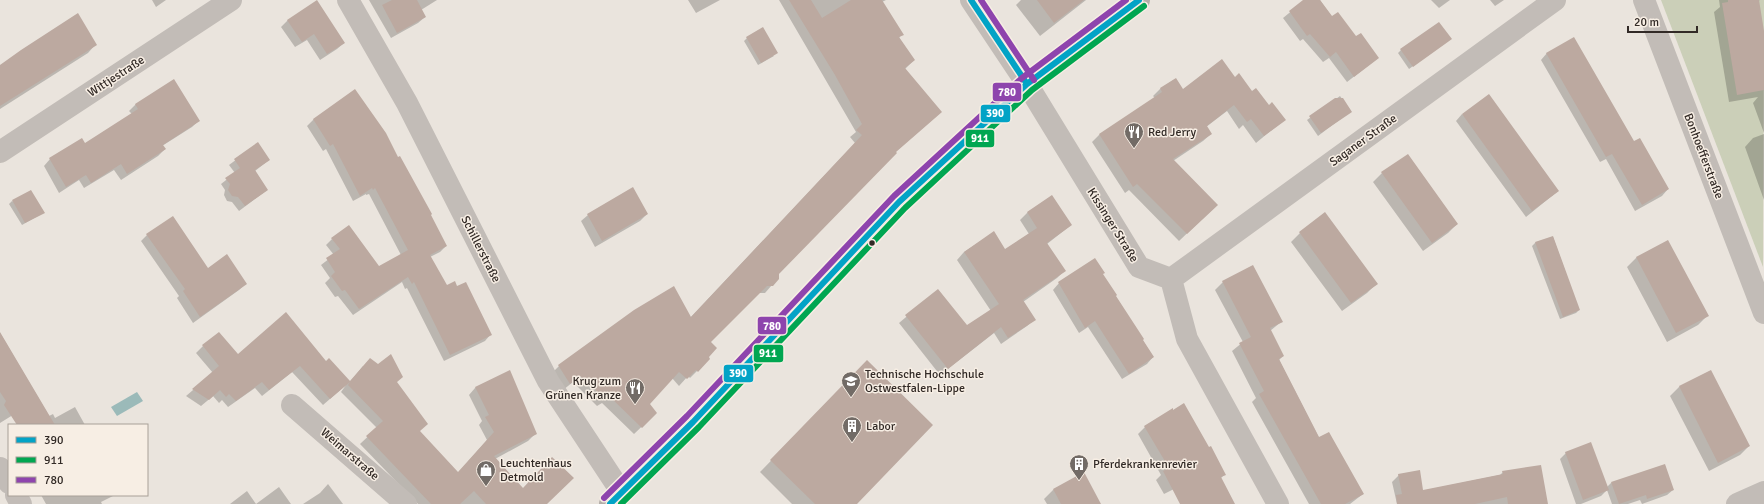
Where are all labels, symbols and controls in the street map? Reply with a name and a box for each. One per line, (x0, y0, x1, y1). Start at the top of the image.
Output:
scale bar (1628, 8, 1697, 34)
text: 20 m (1634, 15, 1659, 30)
street label: Wittjestraße (85, 53, 147, 100)
line badge: 780 (992, 82, 1022, 102)
text: 780 (998, 86, 1016, 99)
line badge: 390 (980, 104, 1011, 123)
text: 390 (986, 107, 1004, 120)
street label: Saganer Straße (1327, 111, 1400, 170)
street label: Bonhoefferstraße (1680, 111, 1727, 201)
restaurant icon: Red Jerry (1123, 121, 1145, 149)
place label: Red Jerry (1148, 125, 1197, 140)
line badge: 911 (965, 129, 995, 148)
text: 911 (971, 132, 989, 145)
street label: Kissinger Straße (1084, 185, 1141, 265)
street label: Schillerstraße (457, 213, 504, 285)
unlabelled marker (867, 238, 877, 248)
line badge: 780 (757, 316, 787, 335)
text: 780 (763, 320, 781, 333)
line badge: 911 (753, 344, 784, 363)
text: 911 (759, 347, 777, 360)
line badge: 390 (723, 364, 754, 383)
text: 390 (729, 367, 747, 380)
place label: Technische Hochschule Ostwestfalen-Lippe (865, 367, 984, 396)
school or university icon: Technische Hochschule Ostwestfalen-Lippe (840, 370, 862, 398)
place label: Krug zum Grünen Kranze (545, 374, 621, 403)
restaurant icon: Krug zum Grünen Kranze (624, 377, 646, 405)
building icon: Labor (841, 415, 863, 443)
place label: Labor (866, 419, 896, 434)
legend (8, 424, 148, 496)
street label: Weimarstraße (317, 425, 382, 484)
text: 390 (44, 433, 63, 448)
text: 911 (44, 453, 63, 468)
building icon: Pferdekrankenrevier (1068, 453, 1090, 481)
place label: Leuchtenhaus Detmold (500, 456, 572, 485)
place label: Pferdekrankenrevier (1093, 457, 1197, 472)
shop icon: Leuchtenhaus Detmold (475, 459, 497, 487)
text: 780 (44, 473, 63, 488)

